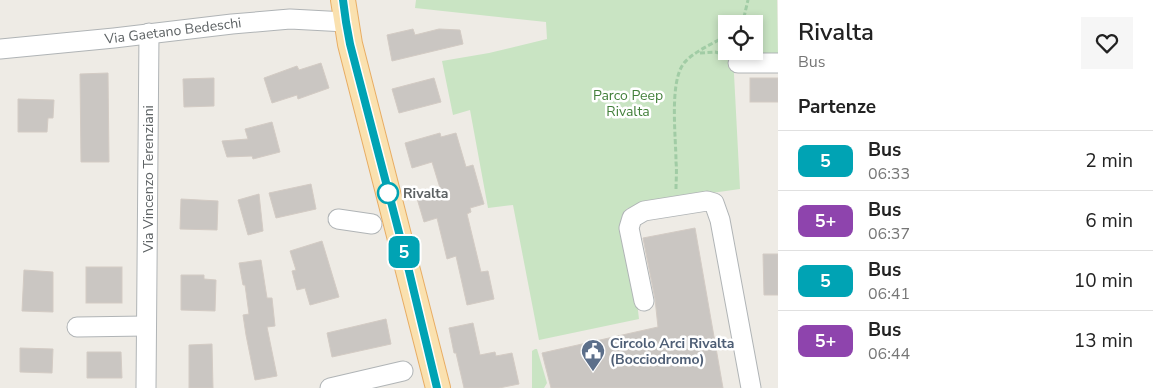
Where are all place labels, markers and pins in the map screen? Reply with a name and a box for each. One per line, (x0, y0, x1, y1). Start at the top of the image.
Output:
marker: Rivalta (377, 182, 399, 204)
place label: Rivalta (403, 184, 448, 203)
place label: Circolo Arci Rivalta (Bocciodromo) (610, 334, 734, 369)
public building icon: Circolo Arci Rivalta (Bocciodromo) (580, 338, 606, 372)

